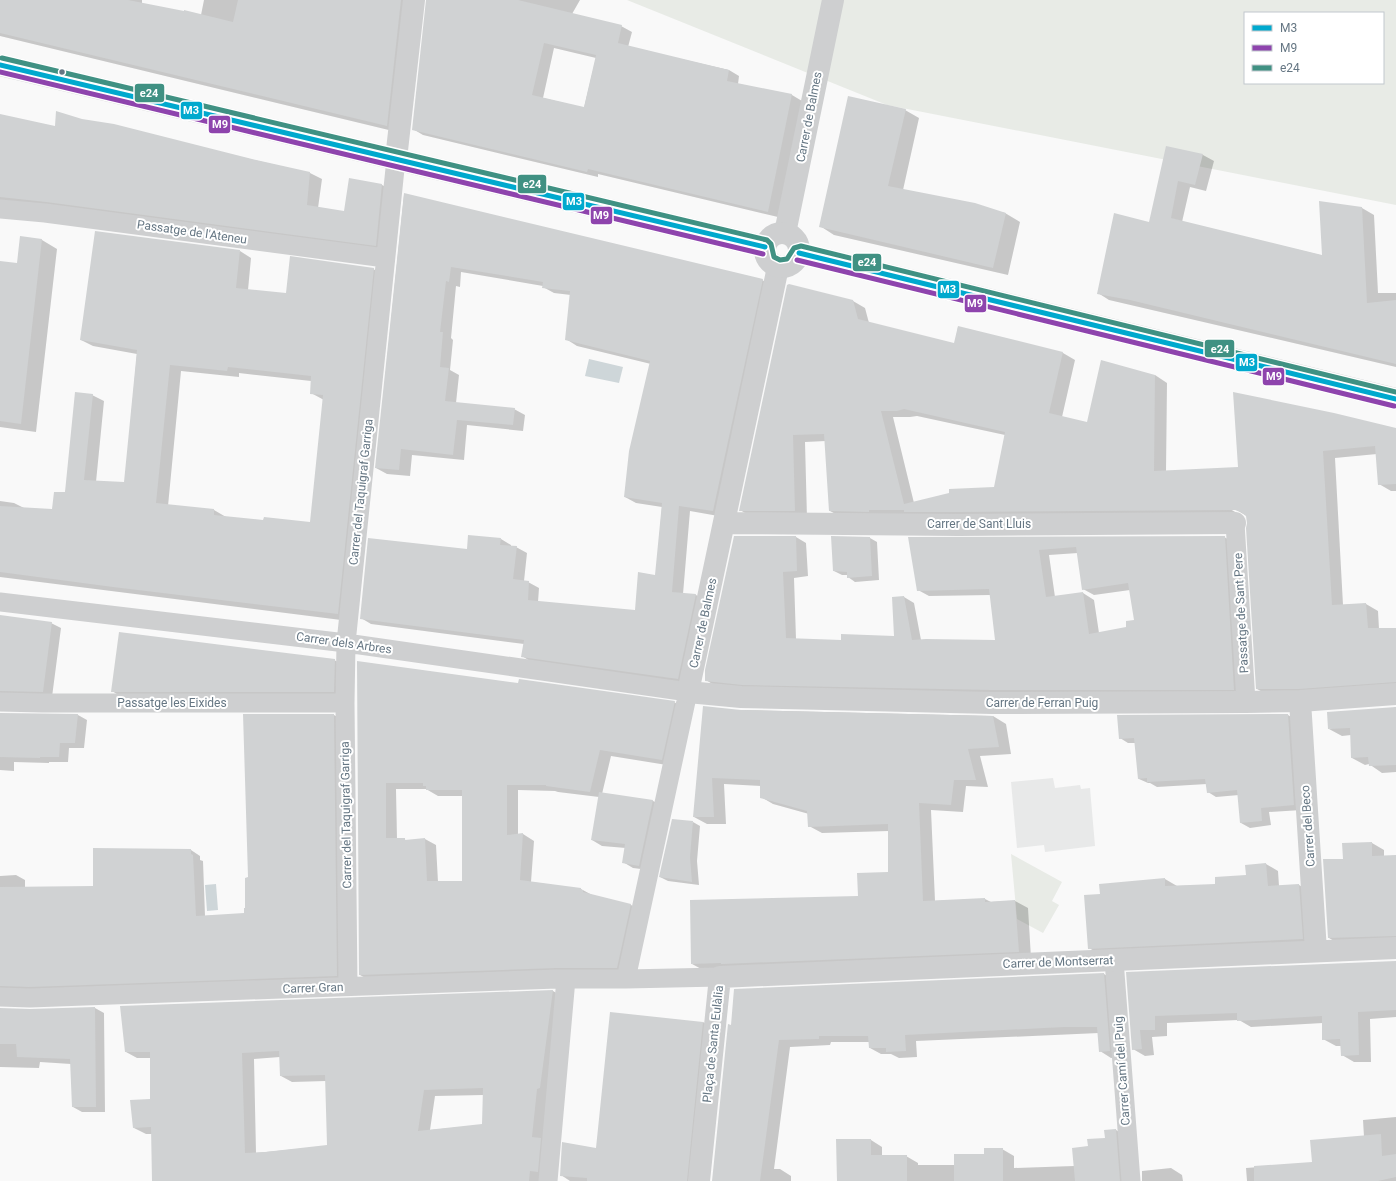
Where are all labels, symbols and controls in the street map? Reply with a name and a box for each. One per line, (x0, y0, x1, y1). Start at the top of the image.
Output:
legend (1244, 12, 1384, 84)
text: M3 (1280, 21, 1297, 35)
text: M9 (1280, 41, 1297, 55)
text: e24 (1280, 61, 1300, 75)
unlabelled marker (57, 67, 67, 77)
street label: Carrer de Balmes (793, 71, 825, 163)
line badge: e24 (134, 83, 165, 103)
text: e24 (140, 87, 159, 100)
line badge: M3 (180, 101, 203, 120)
text: M3 (183, 104, 199, 117)
line badge: M9 (208, 115, 231, 134)
text: M9 (212, 118, 228, 131)
line badge: e24 (517, 174, 547, 194)
text: e24 (523, 178, 542, 191)
line badge: M3 (562, 192, 585, 211)
text: M3 (566, 195, 582, 208)
line badge: M9 (590, 206, 613, 225)
text: M9 (593, 209, 609, 222)
street label: Passatge de l'Ateneu (136, 217, 248, 247)
line badge: e24 (852, 253, 882, 272)
text: e24 (858, 256, 877, 269)
line badge: M3 (937, 280, 960, 299)
text: M3 (940, 283, 956, 296)
line badge: M9 (964, 294, 987, 313)
text: M9 (967, 297, 983, 310)
line badge: e24 (1204, 339, 1235, 358)
text: e24 (1211, 343, 1230, 356)
line badge: M3 (1235, 353, 1258, 372)
text: M3 (1239, 356, 1255, 369)
line badge: M9 (1262, 367, 1285, 386)
text: M9 (1266, 370, 1282, 383)
street label: Carrer del Taquigraf Garriga (346, 418, 376, 566)
street label: Carrer de Sant Lluis (927, 517, 1031, 531)
street label: Passatge de Sant Pere (1231, 553, 1251, 673)
street label: Carrer de Balmes (687, 577, 719, 669)
street label: Carrer dels Arbres (295, 629, 393, 657)
street label: Passatge les Eixides (117, 696, 227, 710)
street label: Carrer de Ferran Puig (986, 696, 1098, 710)
street label: Carrer del Taquigraf Garriga (338, 741, 354, 889)
street label: Carrer del Beco (1298, 785, 1318, 867)
street label: Carrer de Montserrat (1002, 953, 1114, 971)
street label: Carrer Gran (282, 980, 344, 996)
street label: Plaça de Santa Eulàlia (700, 985, 726, 1103)
street label: Carrer Camí del Puig (1111, 1016, 1133, 1126)

